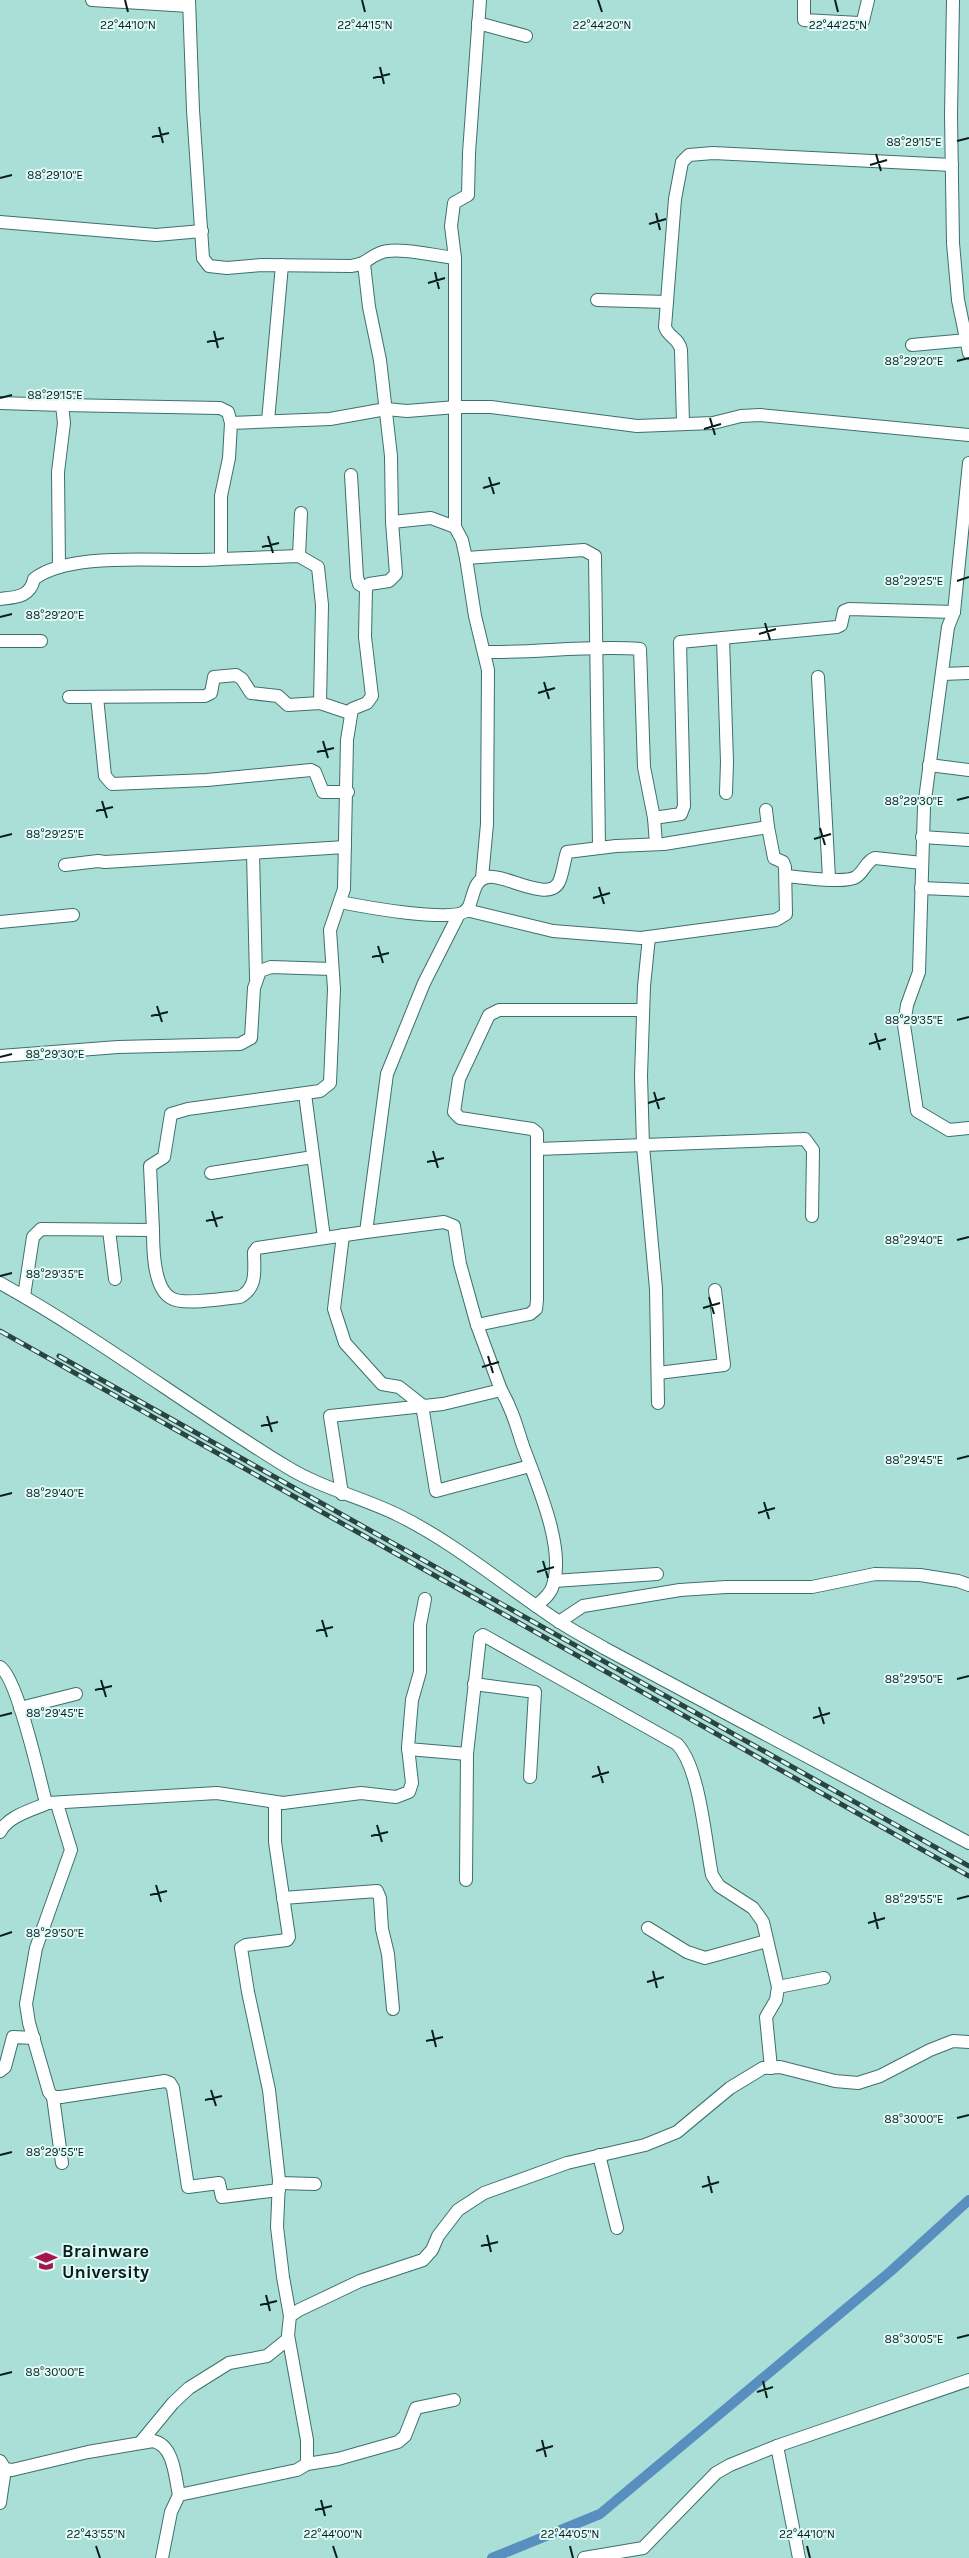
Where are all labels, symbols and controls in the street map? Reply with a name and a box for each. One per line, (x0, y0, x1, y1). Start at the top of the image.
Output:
text: 22°44'10"N (100, 18, 156, 32)
text: 22°44'15"N (337, 18, 393, 32)
text: 22°44'20"N (573, 18, 631, 32)
text: 22°44'25"N (809, 18, 867, 32)
text: 88°29'15"E (886, 135, 942, 149)
text: 88°29'10"E (27, 168, 83, 182)
text: 88°29'20"E (885, 354, 943, 368)
text: 88°29'15"E (27, 388, 83, 402)
text: 88°29'25"E (885, 574, 943, 588)
text: 88°29'20"E (26, 608, 84, 622)
text: 88°29'30"E (885, 794, 943, 808)
text: 88°29'25"E (26, 827, 84, 841)
text: 88°29'35"E (885, 1013, 943, 1027)
text: 88°29'30"E (26, 1047, 84, 1061)
text: 88°29'40"E (885, 1233, 943, 1247)
text: 88°29'35"E (26, 1267, 84, 1281)
text: 88°29'45"E (885, 1453, 943, 1467)
text: 88°29'40"E (26, 1486, 84, 1500)
text: 88°29'50"E (885, 1672, 943, 1686)
text: 88°29'45"E (26, 1706, 84, 1720)
text: 88°29'55"E (885, 1892, 943, 1906)
text: 88°29'50"E (26, 1926, 84, 1940)
text: 88°30'00"E (884, 2112, 944, 2126)
text: 88°29'55"E (26, 2145, 84, 2159)
place label: Brainware University (62, 2240, 149, 2283)
school or university icon: Brainware University (33, 2248, 59, 2274)
text: 88°30'05"E (885, 2332, 943, 2346)
text: 88°30'00"E (25, 2365, 85, 2379)
text: 22°43'55"N (67, 2527, 125, 2541)
text: 22°44'00"N (303, 2527, 363, 2541)
text: 22°44'05"N (541, 2527, 599, 2541)
text: 22°44'10"N (779, 2527, 835, 2541)

